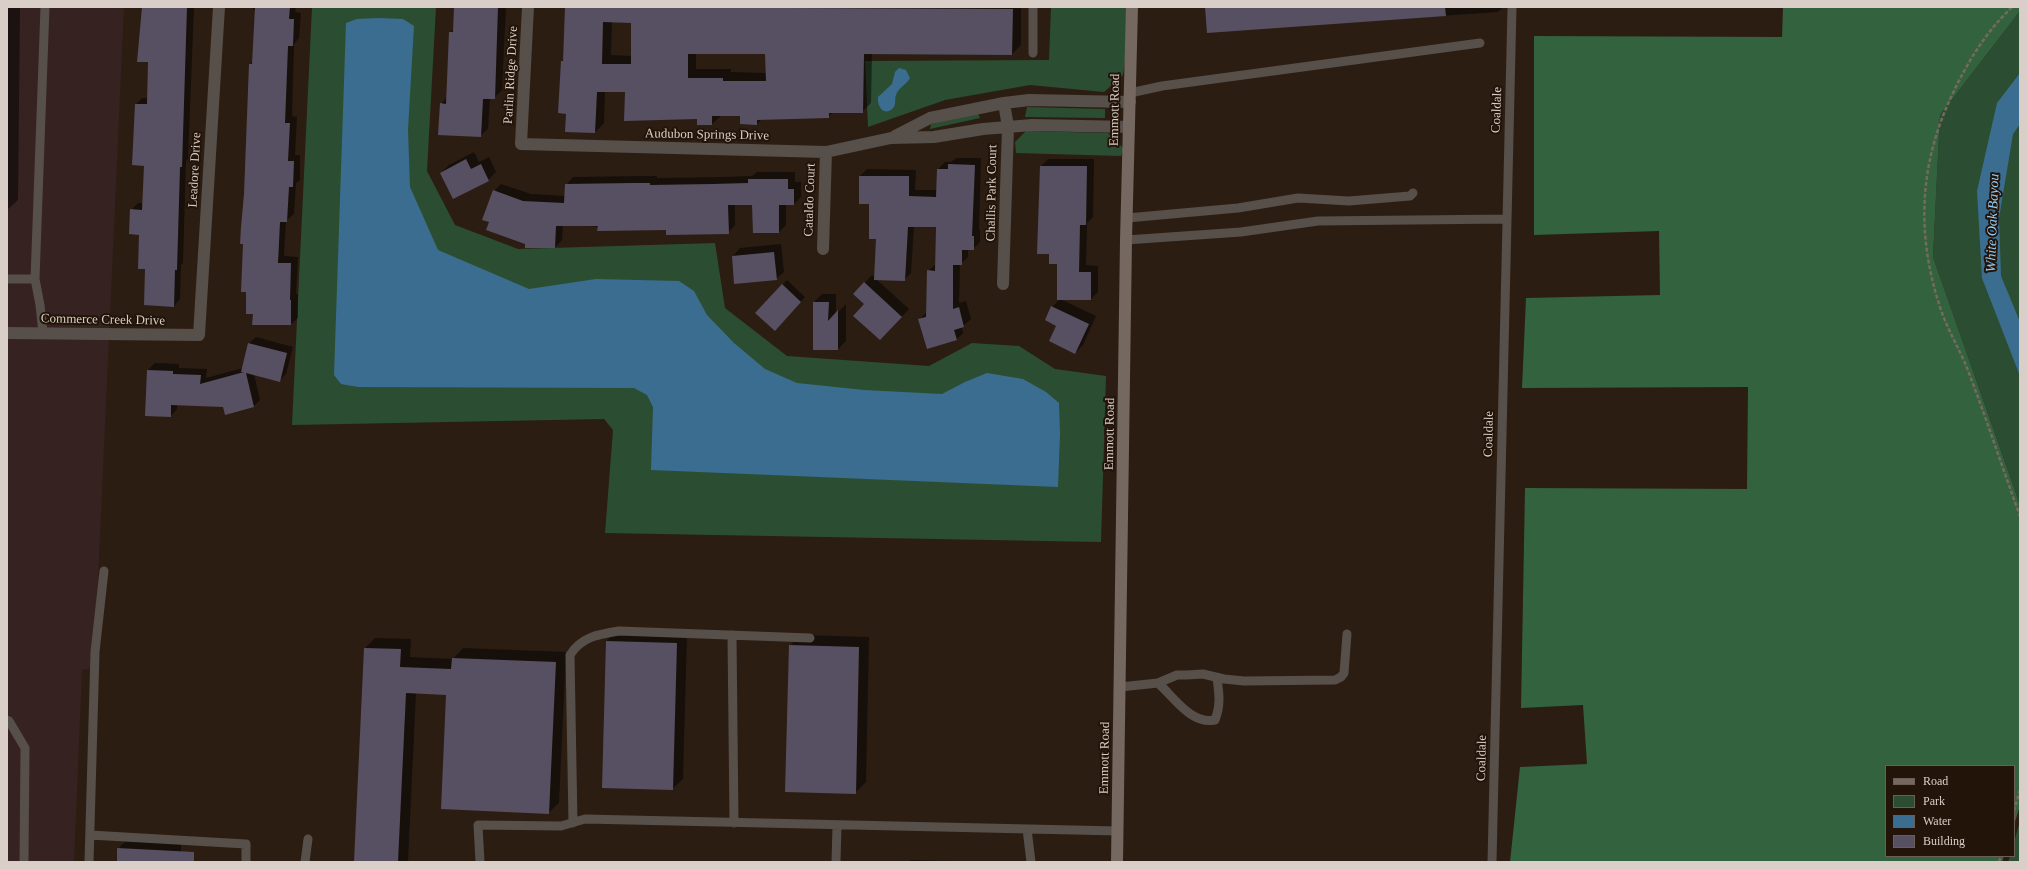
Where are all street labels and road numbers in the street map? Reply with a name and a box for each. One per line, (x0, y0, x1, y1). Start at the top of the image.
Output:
street label: Parlin Ridge Drive (501, 26, 521, 124)
street label: Emmott Road (1107, 74, 1123, 146)
street label: Coaldale (1488, 87, 1506, 133)
street label: Audubon Springs Drive (645, 126, 769, 144)
street label: Leadore Drive (185, 132, 205, 208)
street label: Challis Park Court (983, 144, 1001, 242)
street label: Cataldo Court (801, 163, 819, 237)
street label: Commerce Creek Drive (41, 311, 165, 329)
street label: Emmott Road (1102, 398, 1118, 470)
street label: Coaldale (1481, 411, 1497, 457)
street label: Emmott Road (1097, 722, 1113, 794)
street label: Coaldale (1474, 735, 1490, 781)

